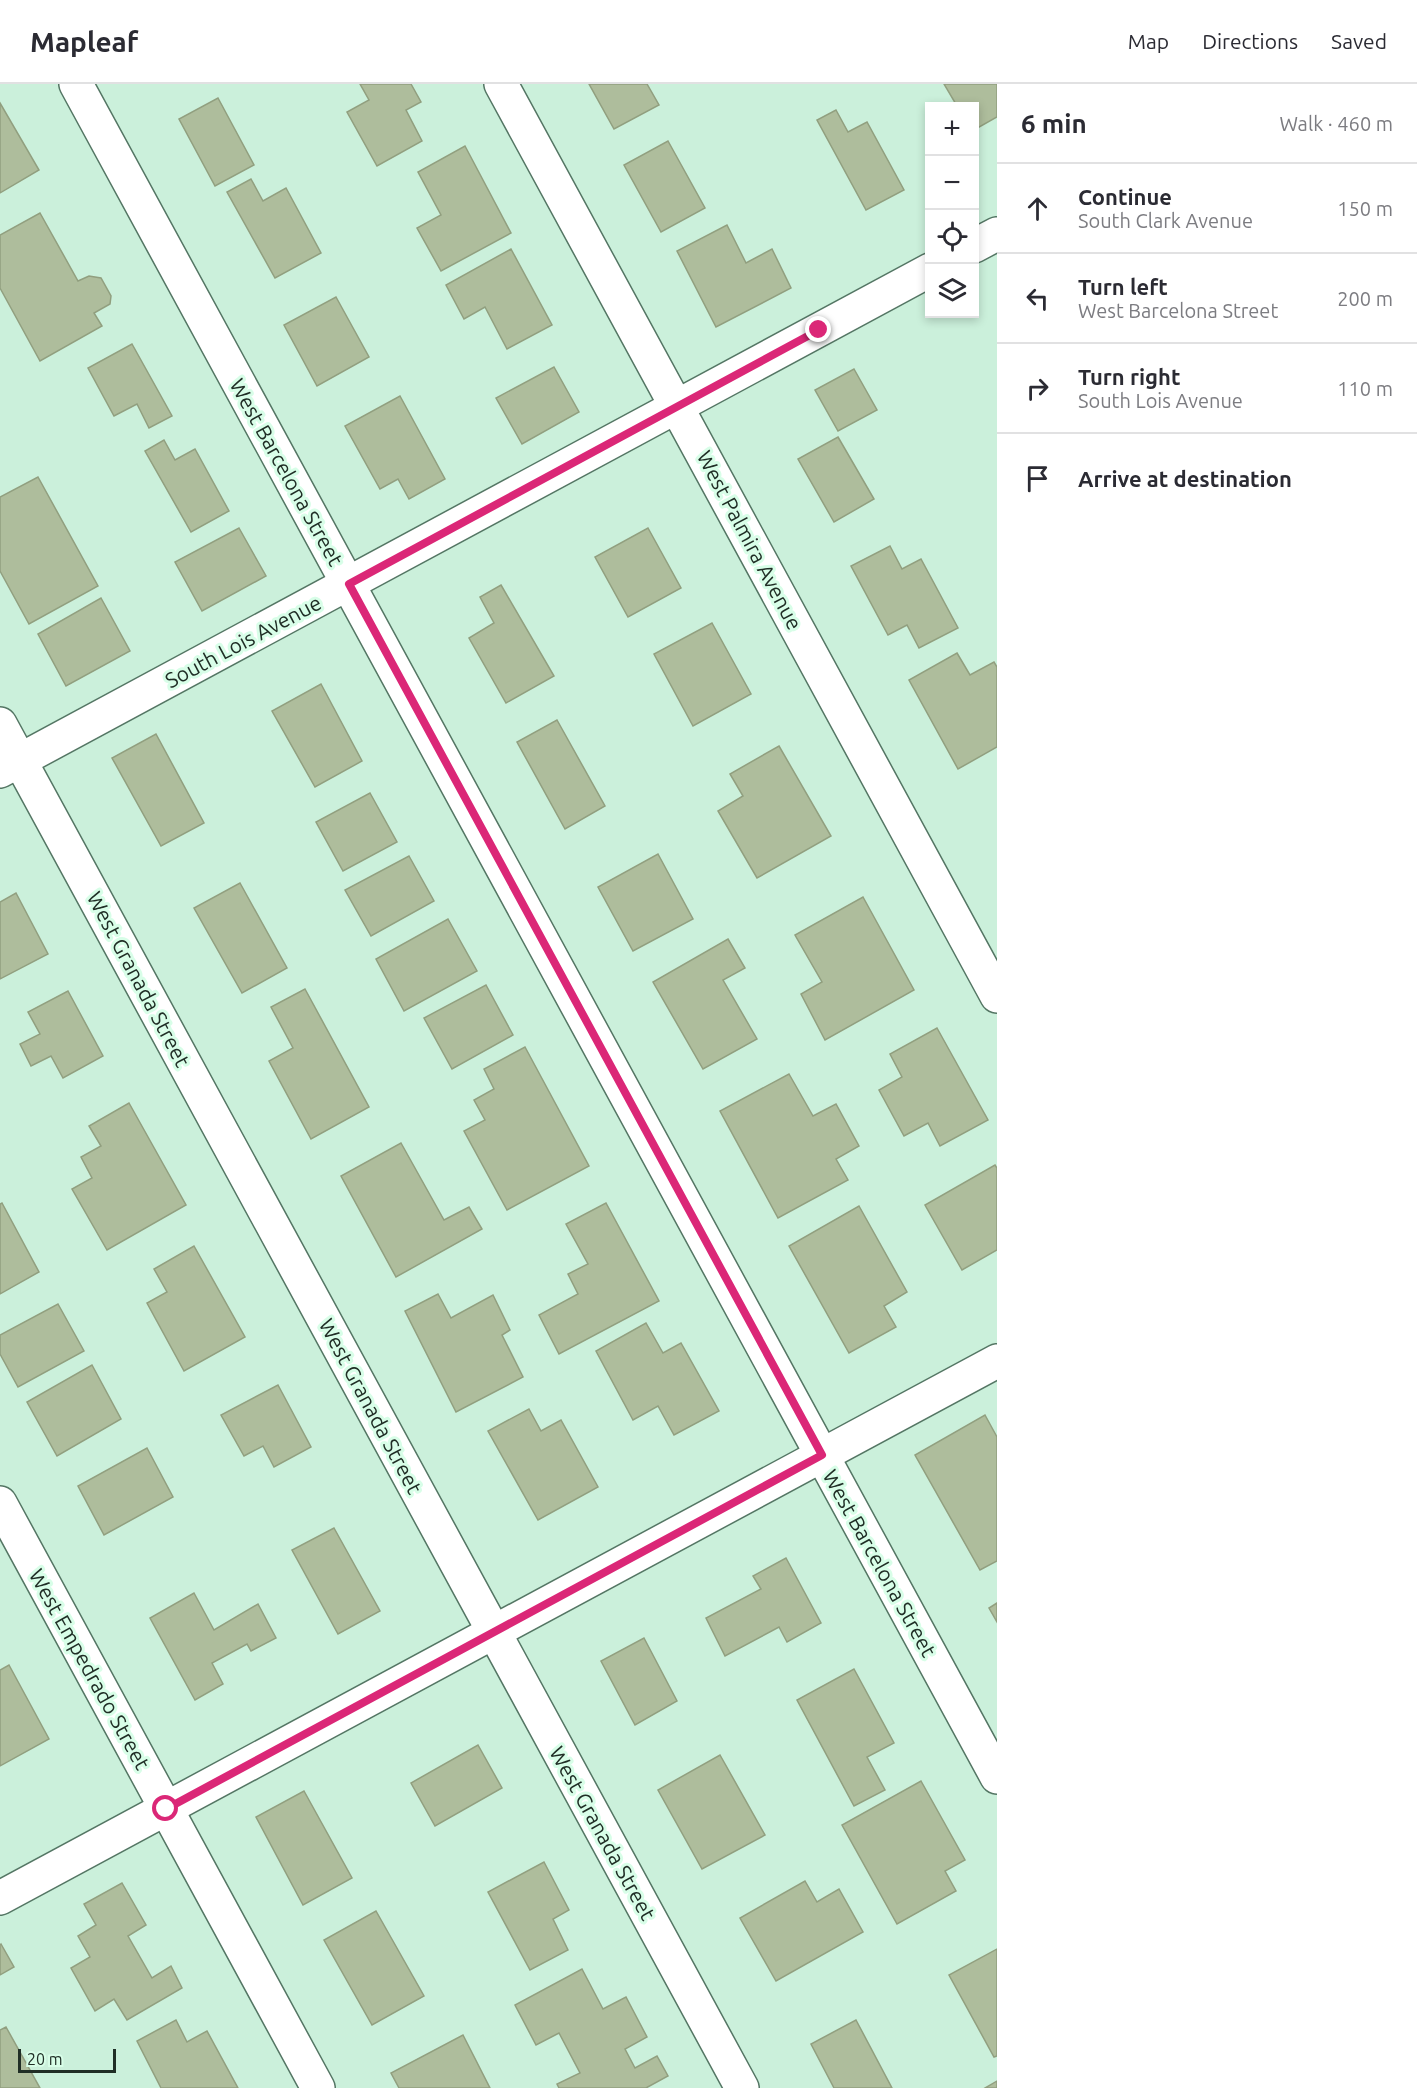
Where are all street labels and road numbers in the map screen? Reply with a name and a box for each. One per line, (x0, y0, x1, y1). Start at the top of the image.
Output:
street label: West Barcelona Street (226, 374, 348, 570)
street label: West Palmira Avenue (693, 446, 807, 634)
street label: South Lois Avenue (161, 590, 325, 692)
street label: West Granada Street (83, 887, 195, 1071)
street label: West Granada Street (315, 1314, 427, 1498)
street label: West Barcelona Street (819, 1465, 941, 1661)
street label: West Empedrado Street (25, 1564, 155, 1774)
street label: West Granada Street (545, 1742, 661, 1924)

